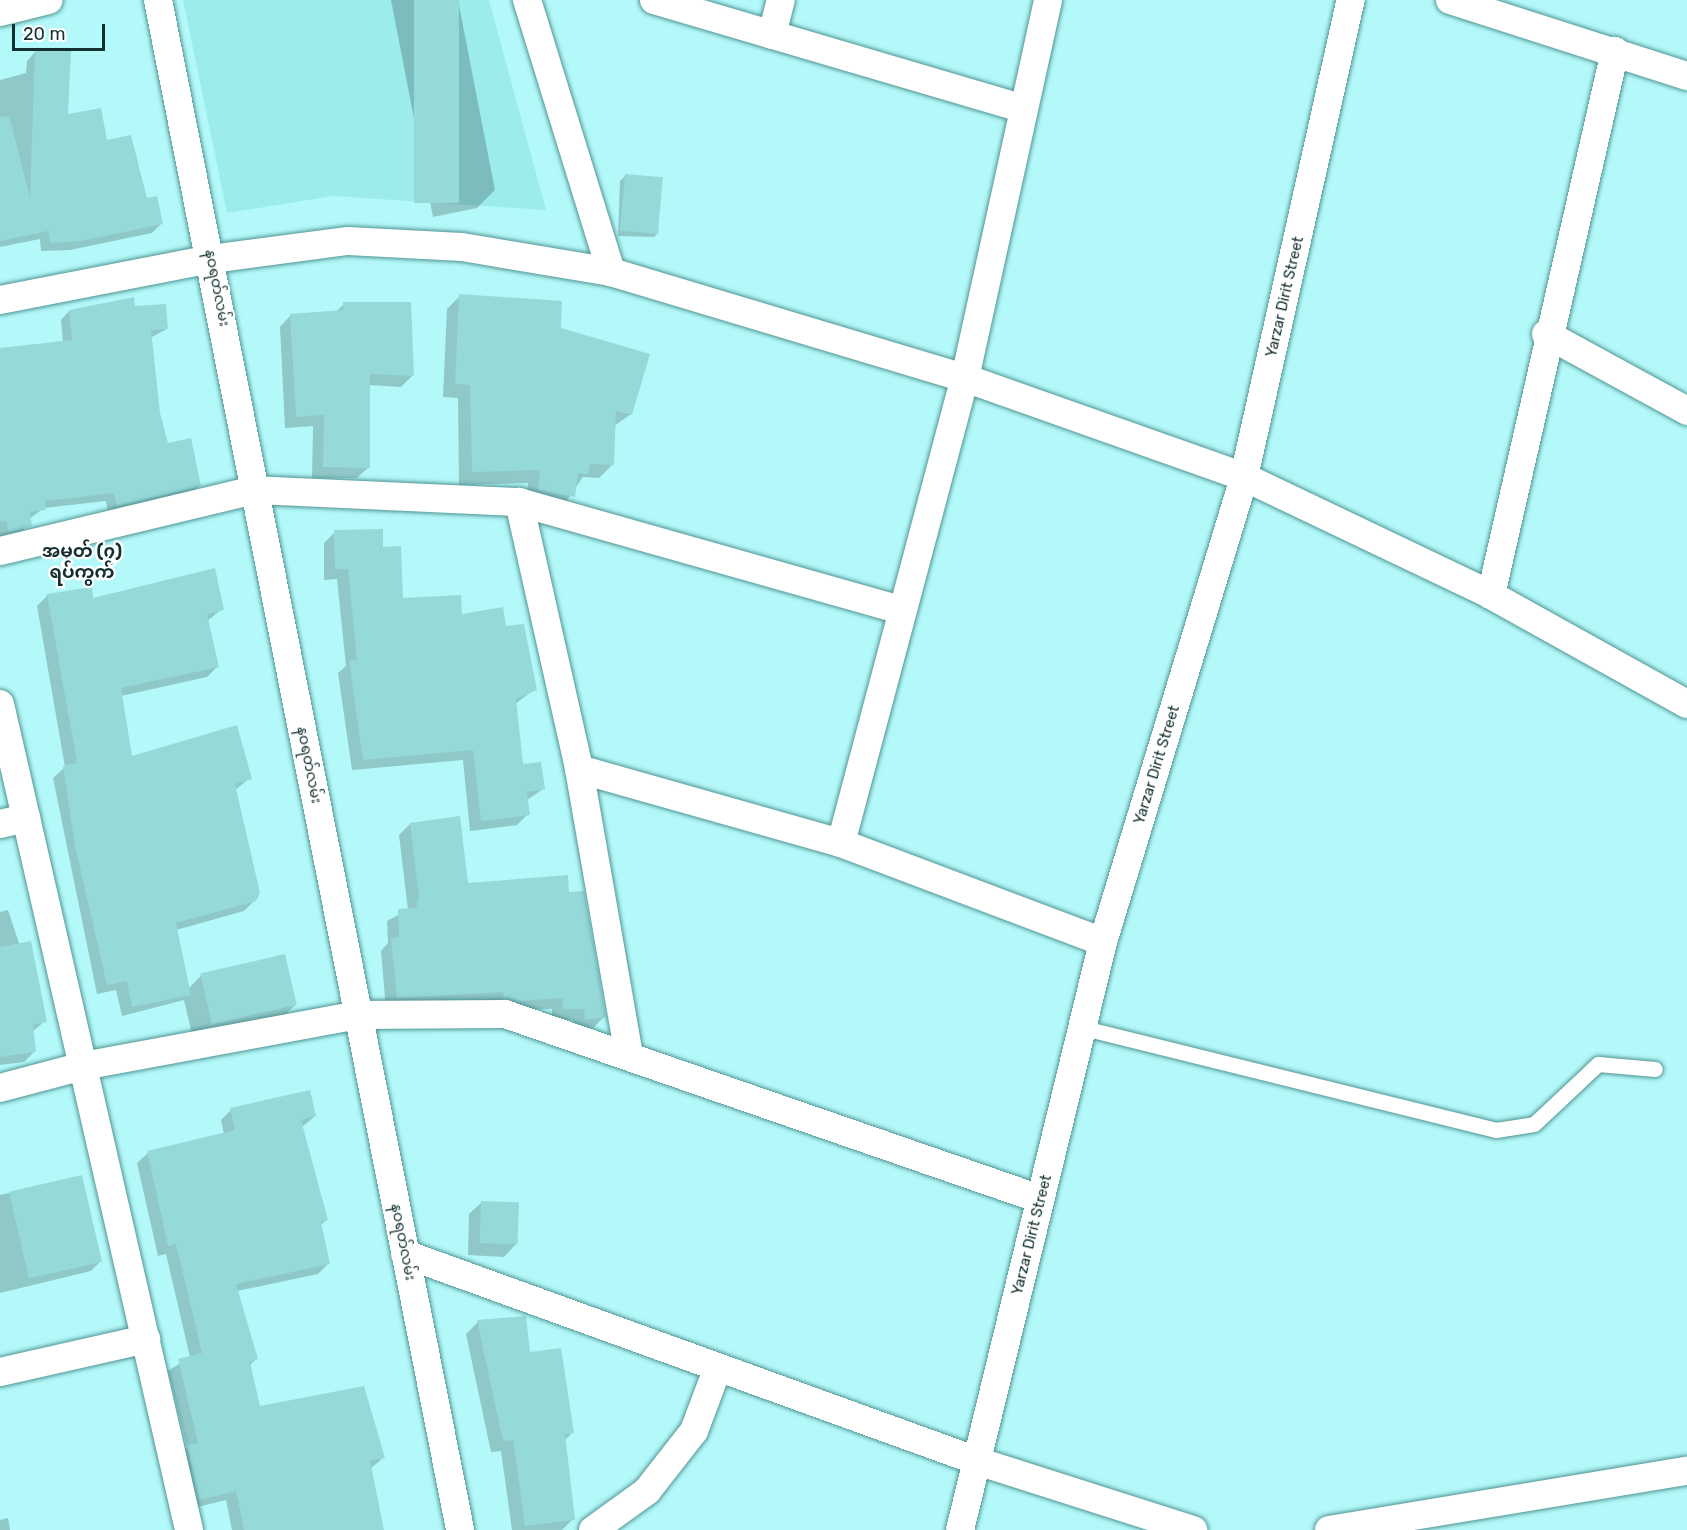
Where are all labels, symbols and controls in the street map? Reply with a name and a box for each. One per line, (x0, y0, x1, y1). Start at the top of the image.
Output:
scale bar (15, 12, 108, 50)
text: 20 m (23, 23, 65, 45)
street label: Yarzar Dirit Street (1262, 235, 1308, 359)
street label: နဝရတ်လမ်း (201, 248, 233, 328)
district label: အမှတ် (၇) ရပ်ကွက် (42, 541, 122, 584)
street label: Yarzar Dirit Street (1130, 703, 1184, 827)
street label: နဝရတ်လမ်း (293, 725, 325, 805)
street label: Yarzar Dirit Street (1008, 1173, 1056, 1297)
street label: နဝရတ်လမ်း (387, 1202, 419, 1282)

